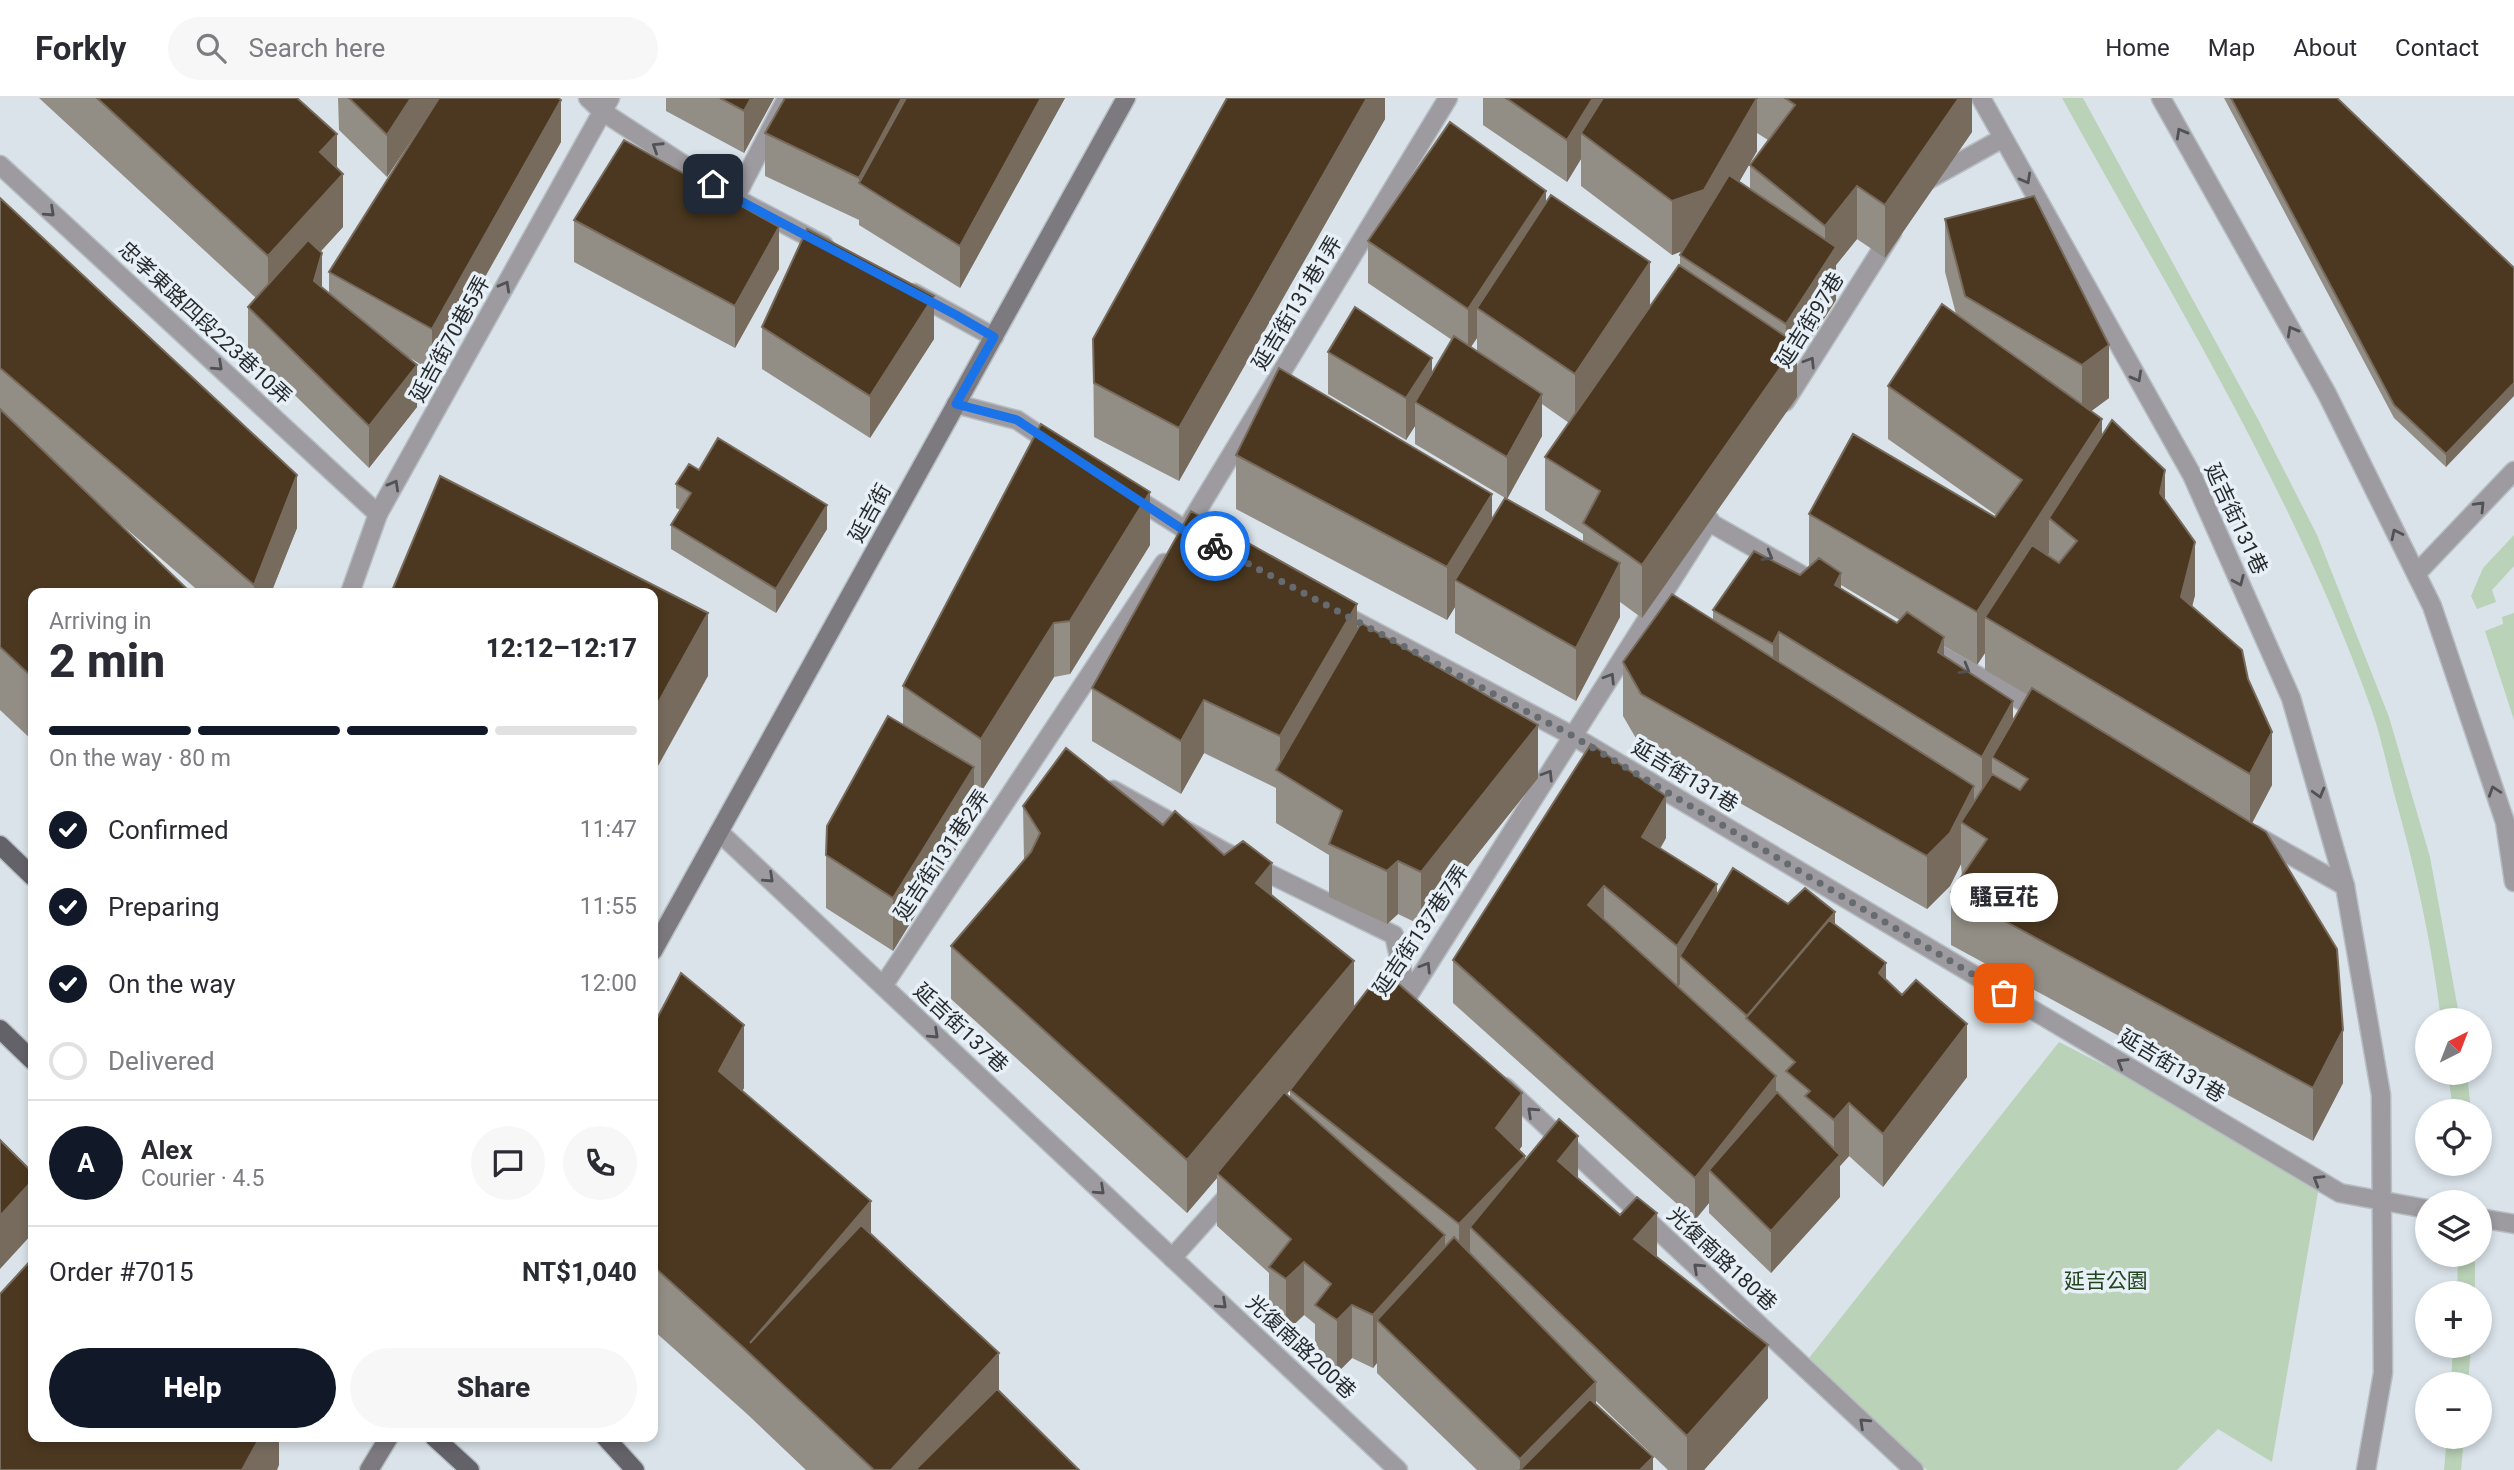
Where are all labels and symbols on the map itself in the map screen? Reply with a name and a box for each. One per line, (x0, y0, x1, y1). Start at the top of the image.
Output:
one-way arrow (2176, 128, 2189, 140)
one-way arrow (652, 143, 665, 156)
pin (683, 154, 743, 214)
one-way arrow (2018, 172, 2031, 184)
one-way arrow (42, 203, 55, 216)
street label: 延吉街131巷1弄 (1248, 232, 1346, 374)
street label: 忠孝東路四段223巷10弄 (114, 237, 296, 409)
street label: 延吉街97巷 (1771, 268, 1849, 372)
street label: 延吉街70巷5弄 (405, 272, 495, 406)
one-way arrow (497, 281, 510, 294)
one-way arrow (2287, 326, 2300, 339)
one-way arrow (1802, 356, 1815, 369)
one-way arrow (210, 358, 223, 370)
one-way arrow (2129, 370, 2142, 383)
street label: 延吉街131巷 (2200, 460, 2272, 578)
one-way arrow (386, 480, 399, 492)
street label: 延吉街 (844, 480, 896, 546)
one-way arrow (2471, 502, 2484, 515)
courier (1180, 511, 1250, 581)
one-way arrow (2390, 529, 2404, 541)
one-way arrow (1760, 548, 1773, 561)
one-way arrow (2231, 573, 2245, 586)
one-way arrow (1958, 661, 1971, 674)
one-way arrow (1601, 673, 1614, 686)
street label: 延吉街131巷 (1628, 735, 1742, 817)
one-way arrow (1540, 769, 1553, 782)
street label: 延吉街131巷2弄 (889, 785, 995, 925)
one-way arrow (2488, 786, 2503, 798)
one-way arrow (2310, 787, 2325, 799)
street label: 延吉街137巷7弄 (1368, 860, 1474, 1000)
one-way arrow (761, 870, 774, 883)
callout: 騷豆花 (1950, 874, 2058, 923)
one-way arrow (1418, 961, 1431, 974)
pin (1974, 963, 2034, 1023)
street label: 延吉街137巷 (909, 979, 1013, 1077)
north arrow (2415, 1008, 2492, 1085)
street label: 延吉街131巷 (2115, 1025, 2229, 1107)
one-way arrow (926, 1026, 939, 1039)
one-way arrow (2117, 1059, 2130, 1072)
one-way arrow (1527, 1108, 1540, 1120)
one-way arrow (2312, 1175, 2325, 1188)
one-way arrow (1092, 1182, 1105, 1194)
street label: 光復南路180巷 (1662, 1202, 1782, 1316)
one-way arrow (1693, 1263, 1706, 1276)
park label: 延吉公園 (2064, 1269, 2148, 1293)
street label: 光復南路200巷 (1241, 1290, 1361, 1404)
one-way arrow (1214, 1296, 1227, 1309)
one-way arrow (1859, 1419, 1872, 1432)

